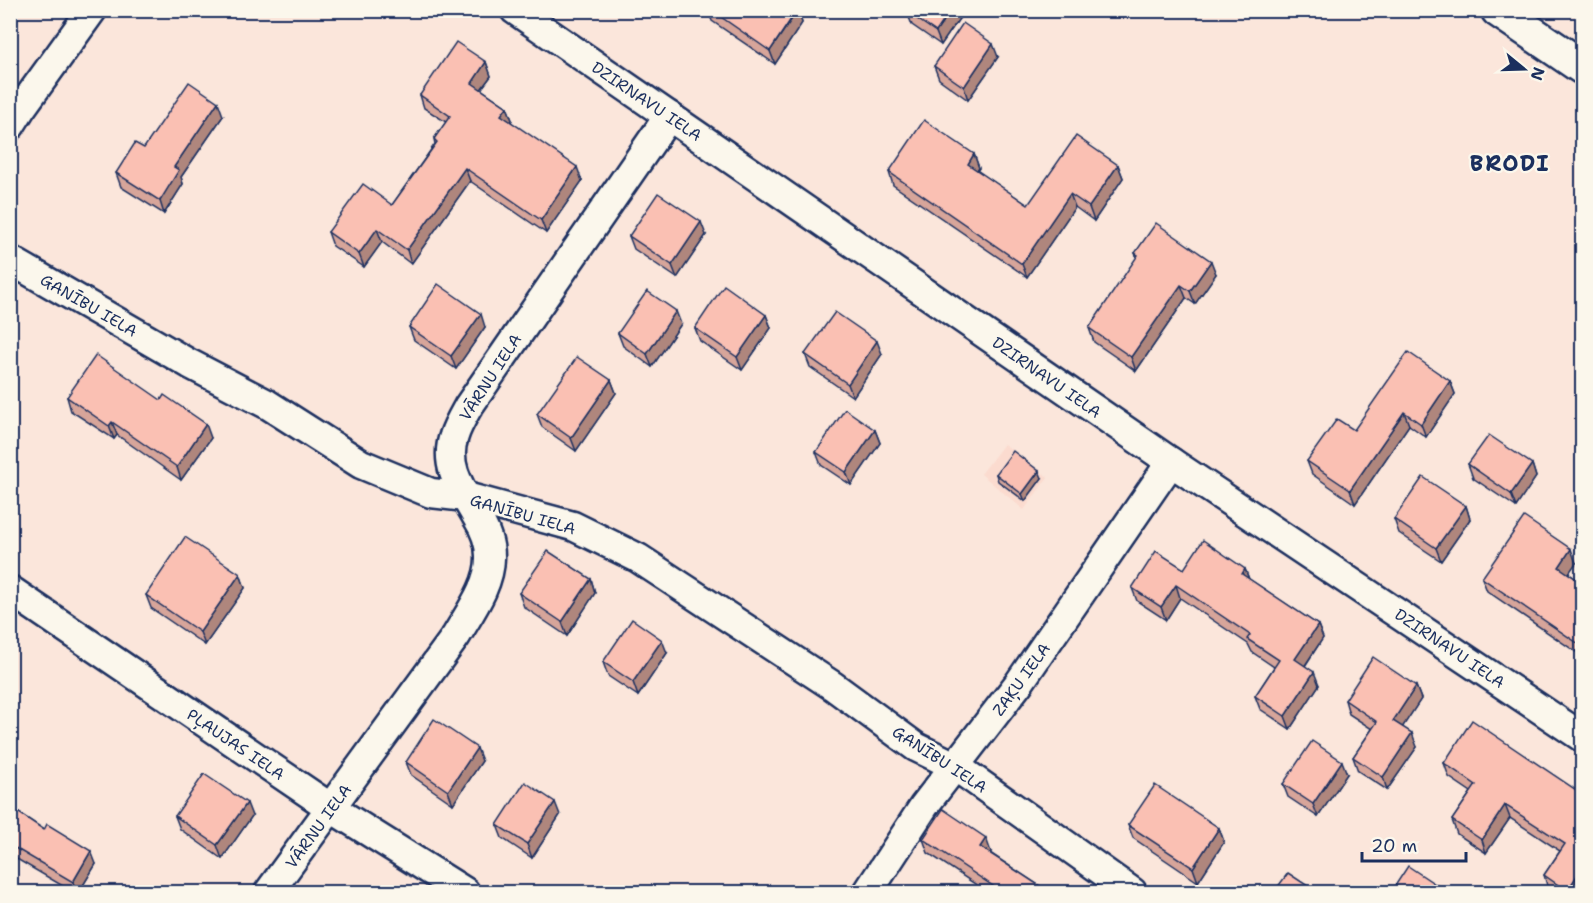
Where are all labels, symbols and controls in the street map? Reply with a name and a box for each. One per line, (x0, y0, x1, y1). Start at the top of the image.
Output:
north arrow (1494, 39, 1554, 99)
street label: DZIRNAVU IELA (588, 57, 706, 146)
text: N (1526, 64, 1550, 83)
district label: BRODI (1470, 149, 1550, 178)
street label: GANĪBU IELA (36, 269, 141, 342)
street label: VĀRNU IELA (455, 330, 526, 425)
street label: DZIRNAVU IELA (988, 332, 1105, 423)
street label: GANĪBU IELA (468, 489, 578, 540)
street label: DZIRNAVU IELA (1391, 604, 1509, 693)
street label: ZAĶU IELA (988, 639, 1056, 721)
street label: PĻAUJAS IELA (182, 704, 289, 786)
street label: GANĪBU IELA (888, 721, 991, 798)
street label: VĀRNU IELA (281, 780, 356, 873)
scale bar (1362, 825, 1466, 863)
text: 20 m (1371, 834, 1417, 858)

